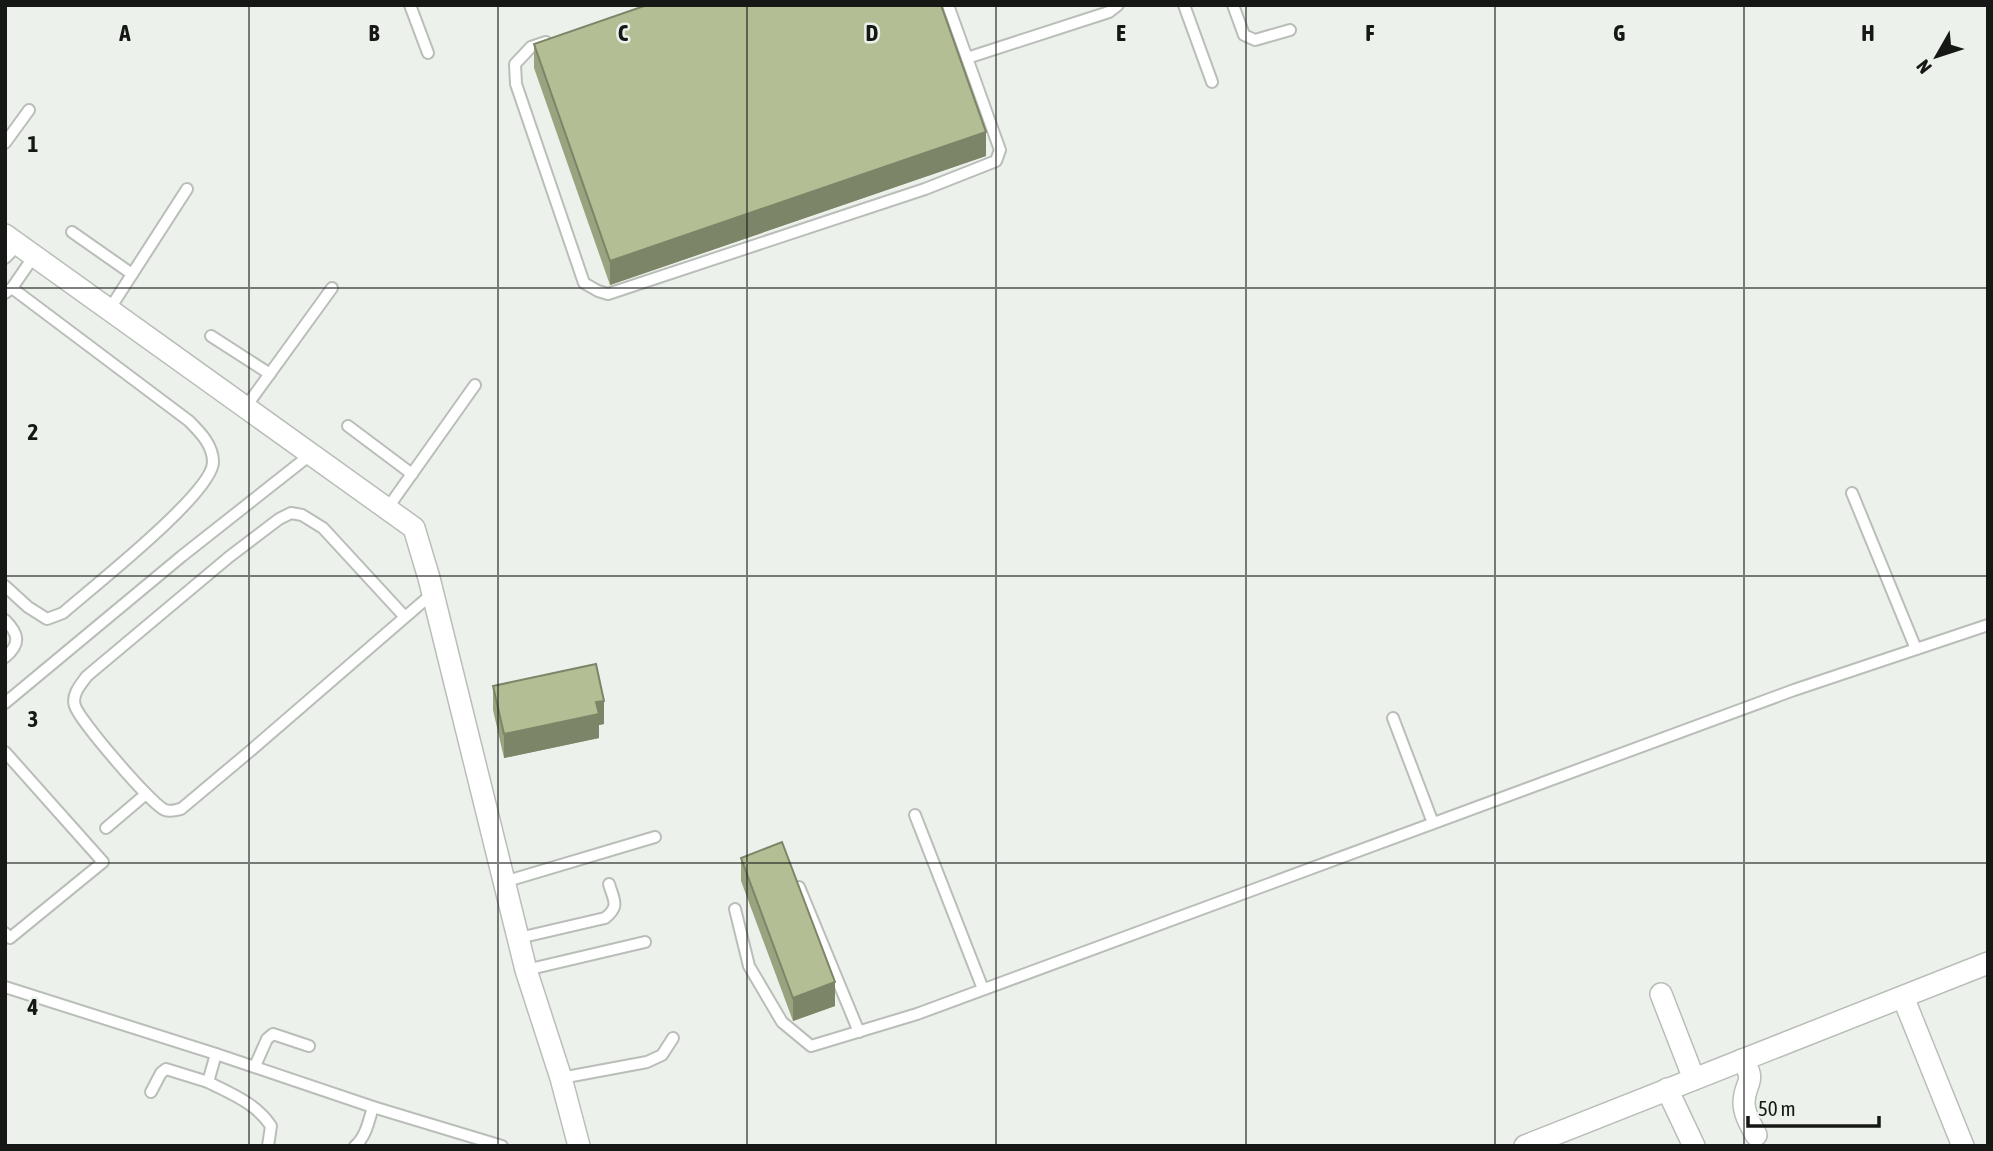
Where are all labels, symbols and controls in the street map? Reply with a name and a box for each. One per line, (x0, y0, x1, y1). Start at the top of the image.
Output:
text: A (118, 20, 131, 46)
text: B (369, 20, 380, 46)
text: C (618, 20, 629, 46)
text: D (866, 20, 879, 46)
text: E (1116, 20, 1126, 46)
text: F (1365, 20, 1375, 46)
text: G (1613, 20, 1625, 46)
text: H (1861, 20, 1875, 46)
north arrow (1902, 21, 1972, 91)
text: N (1912, 55, 1936, 78)
text: 1 (28, 131, 39, 157)
text: 2 (28, 419, 38, 445)
text: 3 (28, 706, 38, 732)
text: 4 (27, 994, 39, 1020)
scale bar (1748, 1084, 1879, 1128)
text: 50 m (1758, 1096, 1796, 1120)

